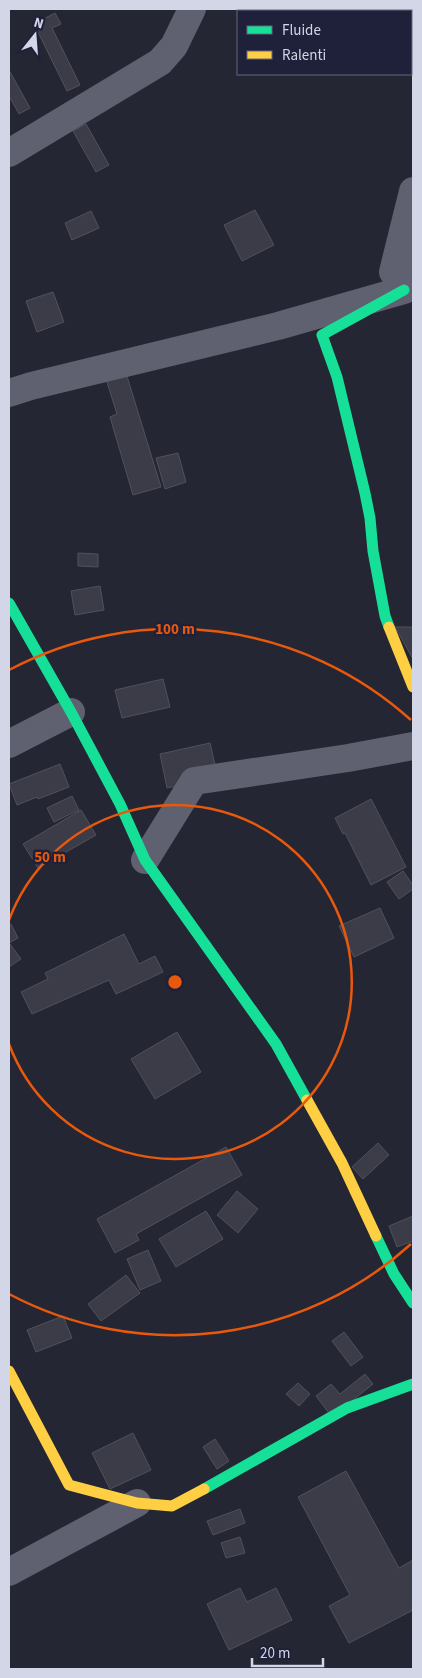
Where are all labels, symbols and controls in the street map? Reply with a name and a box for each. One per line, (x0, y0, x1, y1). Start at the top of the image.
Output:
north arrow (10, 10, 60, 60)
legend (237, 10, 412, 75)
text: N (31, 13, 46, 34)
text: Fluide (282, 20, 321, 41)
text: Ralenti (282, 45, 326, 66)
text: 100 m (155, 619, 195, 640)
text: 50 m (34, 847, 66, 868)
centre of rings (166, 973, 184, 991)
scale bar (252, 1636, 323, 1668)
text: 20 m (260, 1643, 290, 1664)

